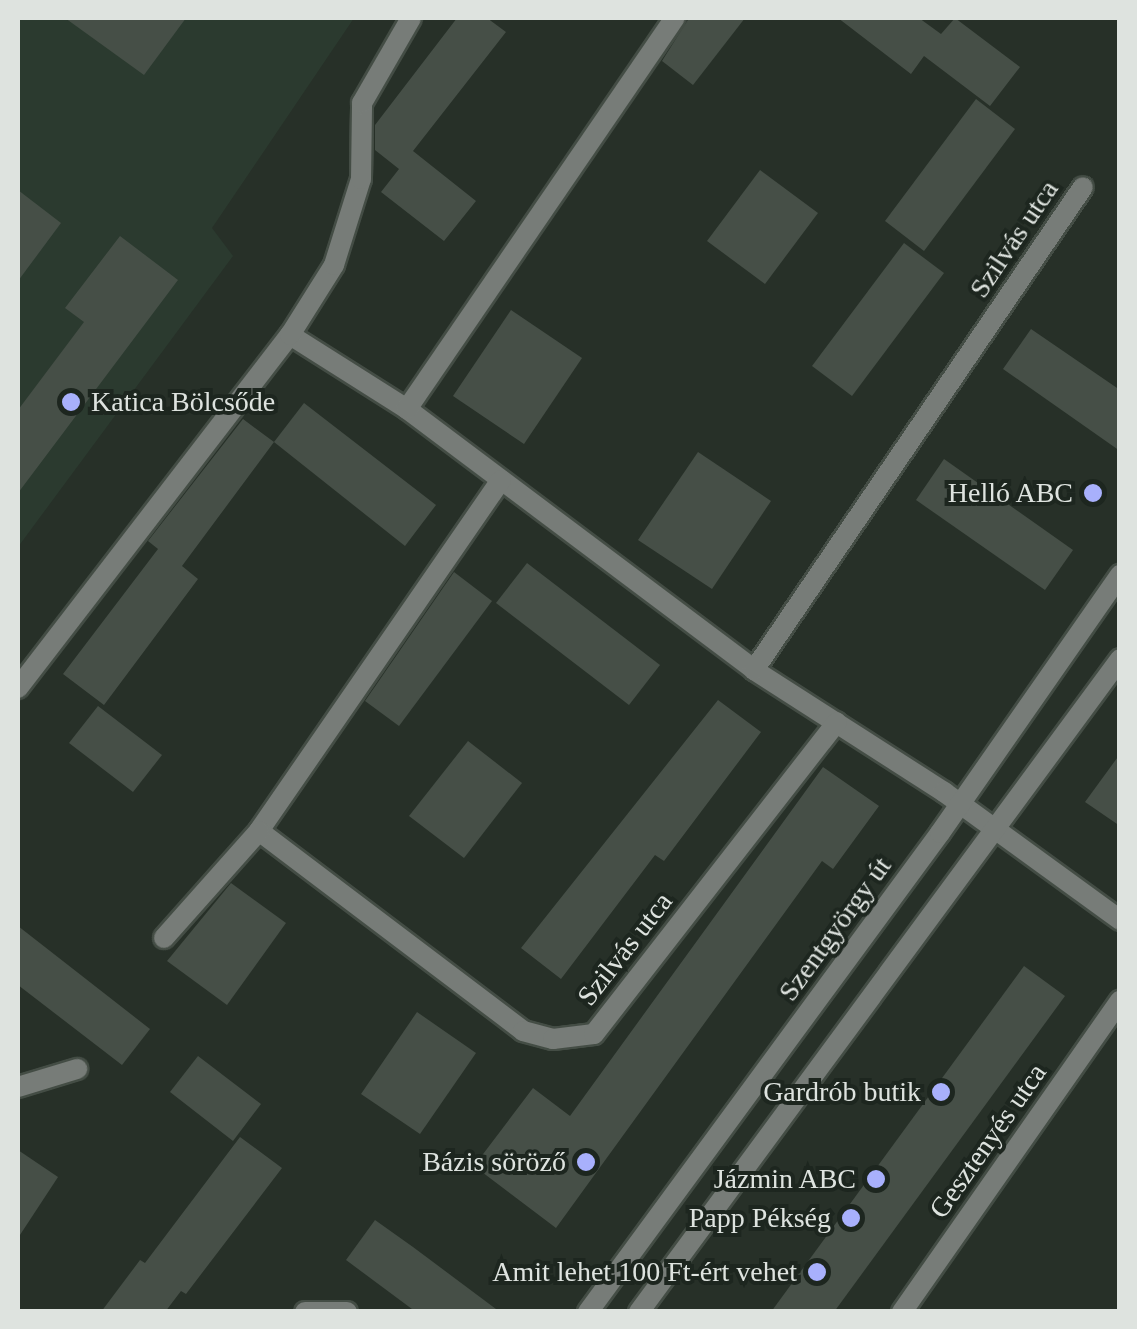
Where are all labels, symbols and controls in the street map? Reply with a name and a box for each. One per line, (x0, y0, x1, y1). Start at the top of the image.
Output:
street label: Szilvás utca (962, 174, 1066, 304)
place label: Katica Bölcsőde (91, 385, 275, 419)
marker: Katica Bölcsőde (60, 391, 82, 413)
place label: Helló ABC (946, 476, 1073, 510)
marker: Helló ABC (1082, 482, 1104, 504)
street label: Szentgyörgy út (772, 850, 898, 1008)
street label: Szilvás utca (570, 886, 680, 1012)
street label: Gesztenyés utca (922, 1057, 1054, 1225)
place label: Gardrób butik (763, 1075, 921, 1109)
marker: Gardrób butik (930, 1081, 952, 1103)
place label: Bázis söröző (422, 1145, 566, 1179)
marker: Bázis söröző (575, 1151, 597, 1173)
place label: Jázmin ABC (712, 1162, 856, 1196)
marker: Jázmin ABC (865, 1168, 887, 1190)
place label: Papp Pékség (689, 1201, 831, 1235)
marker: Papp Pékség (840, 1207, 862, 1229)
place label: Amit lehet 100 Ft-ért vehet (492, 1255, 797, 1289)
marker: Amit lehet 100 Ft-ért vehet (806, 1261, 828, 1283)

